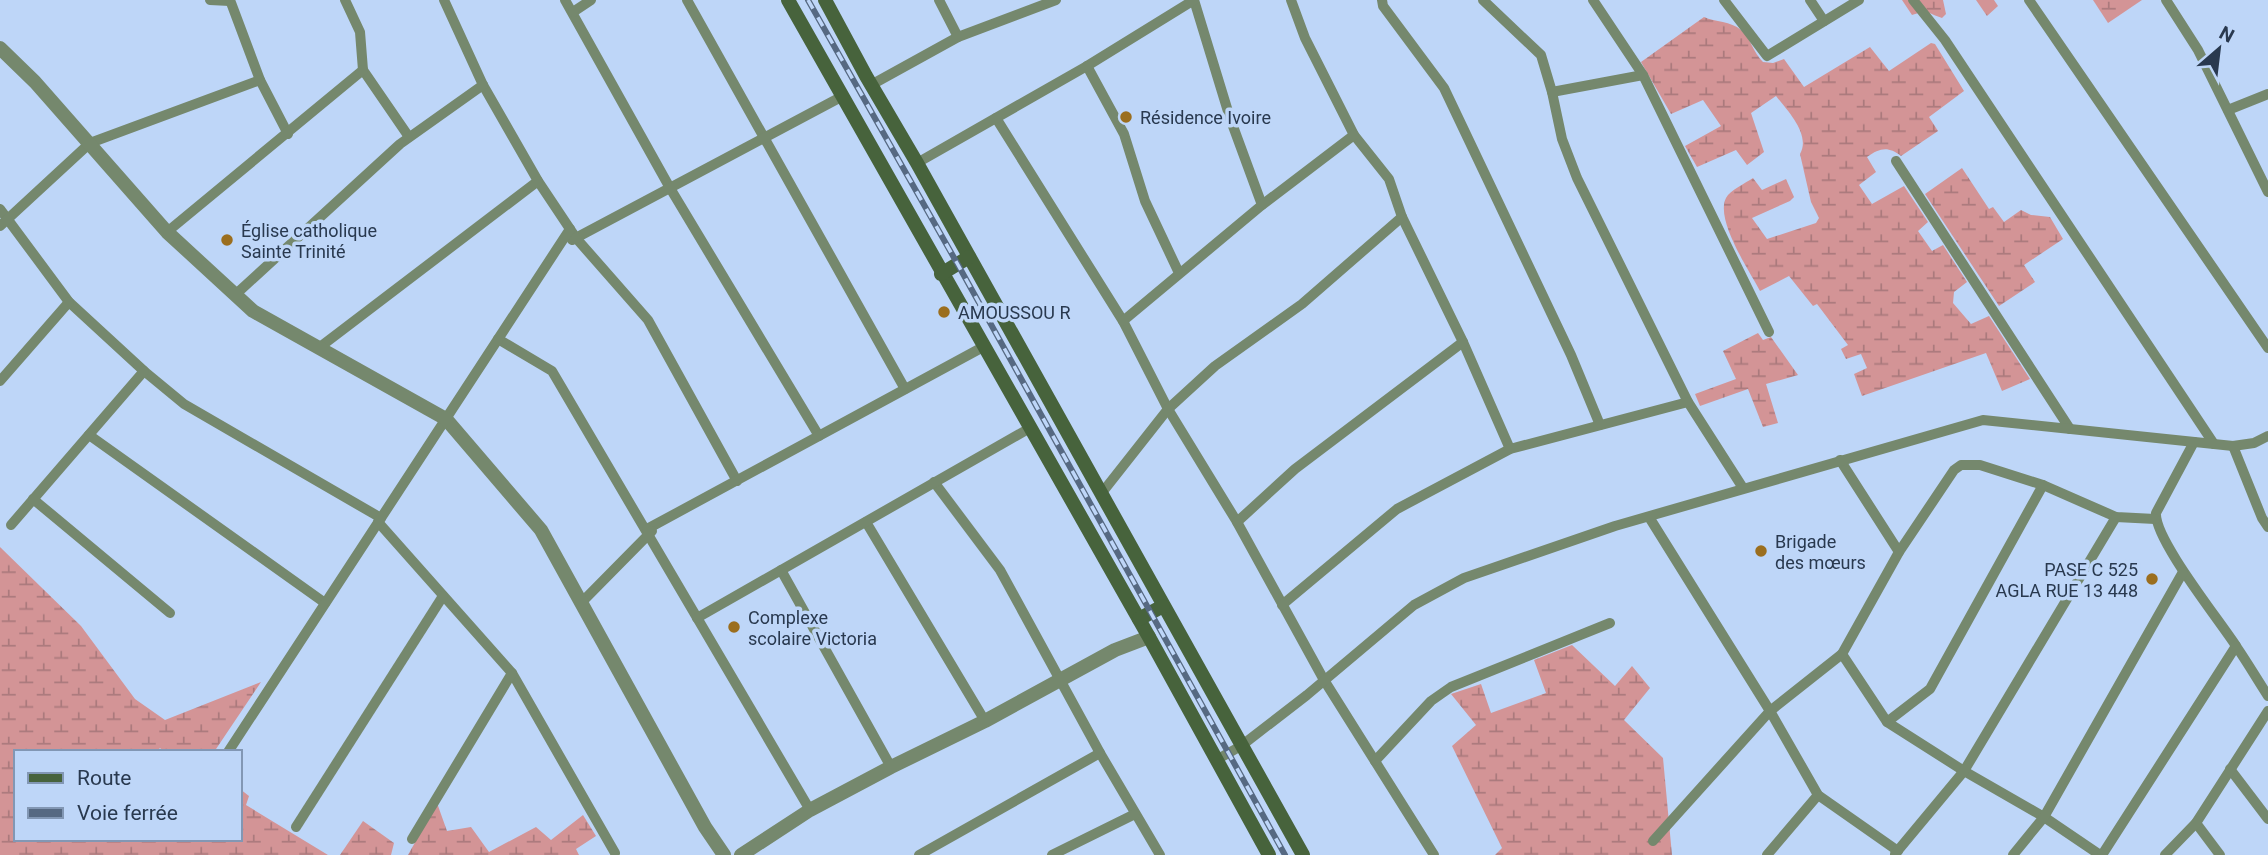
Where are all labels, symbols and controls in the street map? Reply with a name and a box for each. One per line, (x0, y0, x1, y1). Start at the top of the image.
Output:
north arrow (2184, 14, 2254, 84)
text: N (2215, 21, 2238, 48)
place label: Résidence Ivoire (1140, 107, 1271, 128)
marker: Résidence Ivoire (1118, 109, 1134, 125)
place label: Église catholique Sainte Trinité (241, 220, 377, 262)
marker: Église catholique Sainte Trinité (219, 232, 235, 248)
place label: AMOUSSOU R (958, 302, 1071, 323)
marker: AMOUSSOU R (936, 304, 952, 320)
place label: Brigade des mœurs (1775, 531, 1866, 573)
marker: Brigade des mœurs (1753, 543, 1769, 559)
place label: PASE C 525 AGLA RUE 13 448 (1996, 559, 2138, 601)
marker: PASE C 525 AGLA RUE 13 448 (2144, 571, 2160, 587)
place label: Complexe scolaire Victoria (748, 607, 877, 649)
marker: Complexe scolaire Victoria (726, 619, 742, 635)
legend (14, 750, 242, 841)
text: Route (77, 766, 132, 790)
text: Voie ferrée (77, 801, 178, 825)

